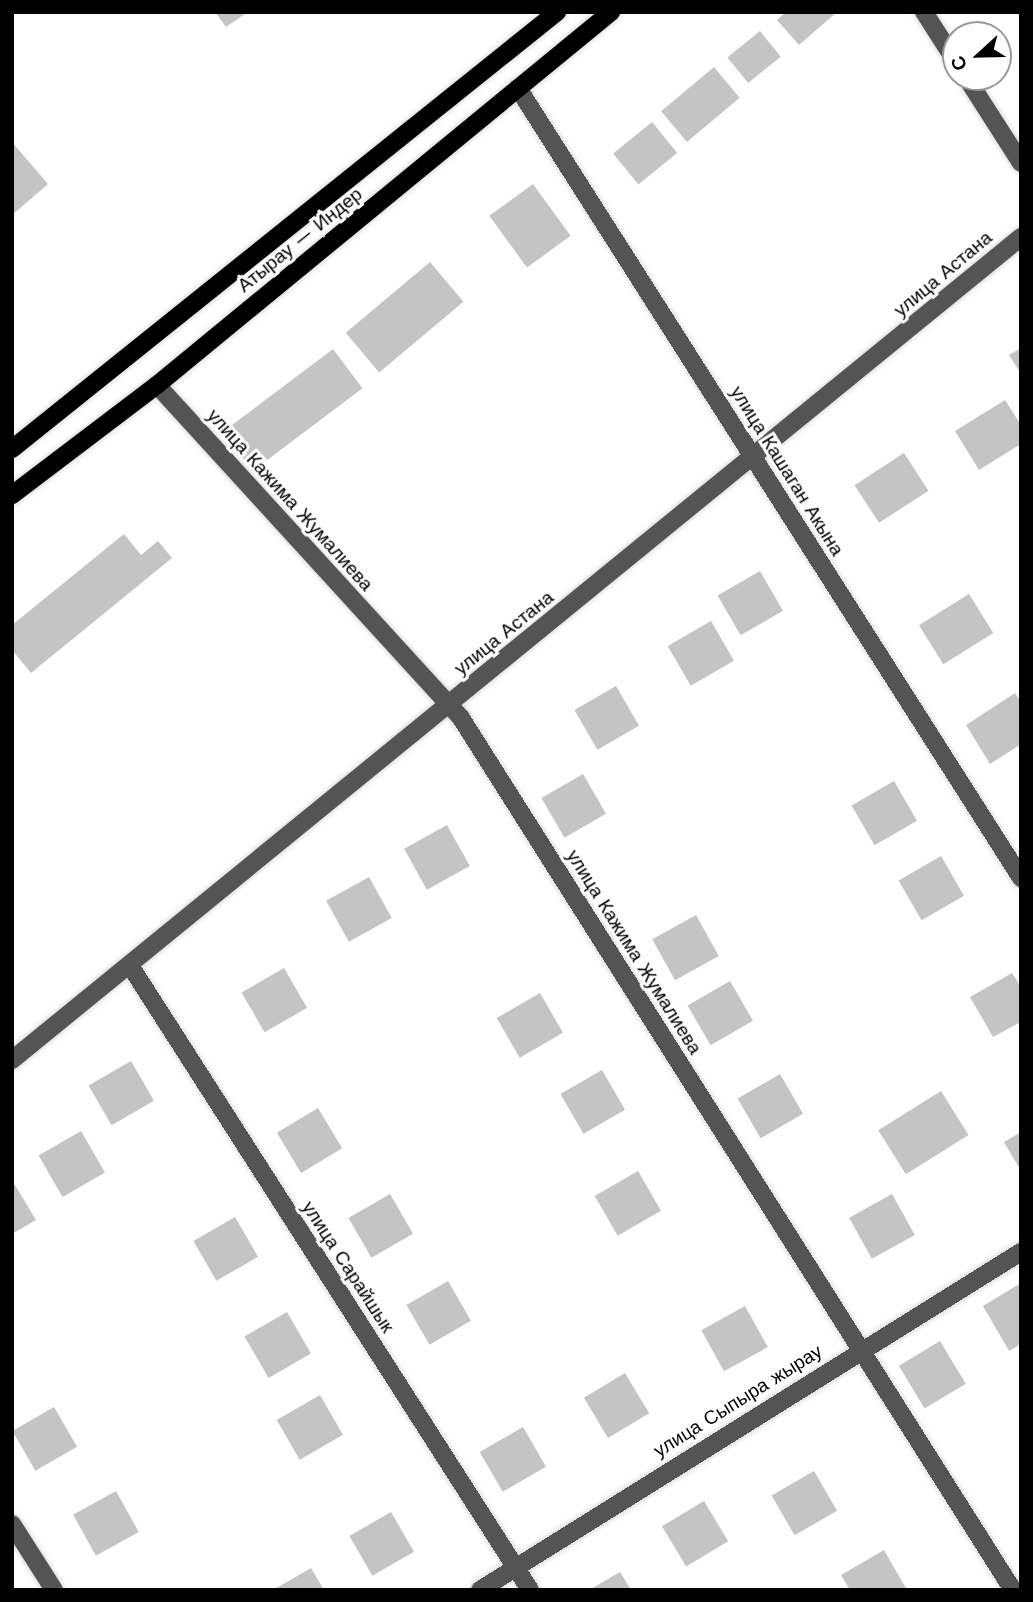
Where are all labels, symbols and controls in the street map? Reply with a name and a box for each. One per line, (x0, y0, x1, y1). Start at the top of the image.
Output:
north arrow (942, 21, 1012, 91)
text: С (946, 53, 972, 74)
street label: Атырау — Индер (233, 183, 367, 297)
street label: улица Астана (889, 226, 997, 322)
street label: улица Кашаган Акына (725, 382, 849, 560)
street label: улица Кажима Жумалиева (202, 404, 378, 596)
street label: улица Астана (450, 586, 558, 680)
street label: улица Кажима Жумалиева (562, 846, 706, 1058)
street label: улица Сарайшык (297, 1197, 399, 1337)
street label: улица Сыпыра жырау (650, 1340, 826, 1462)

